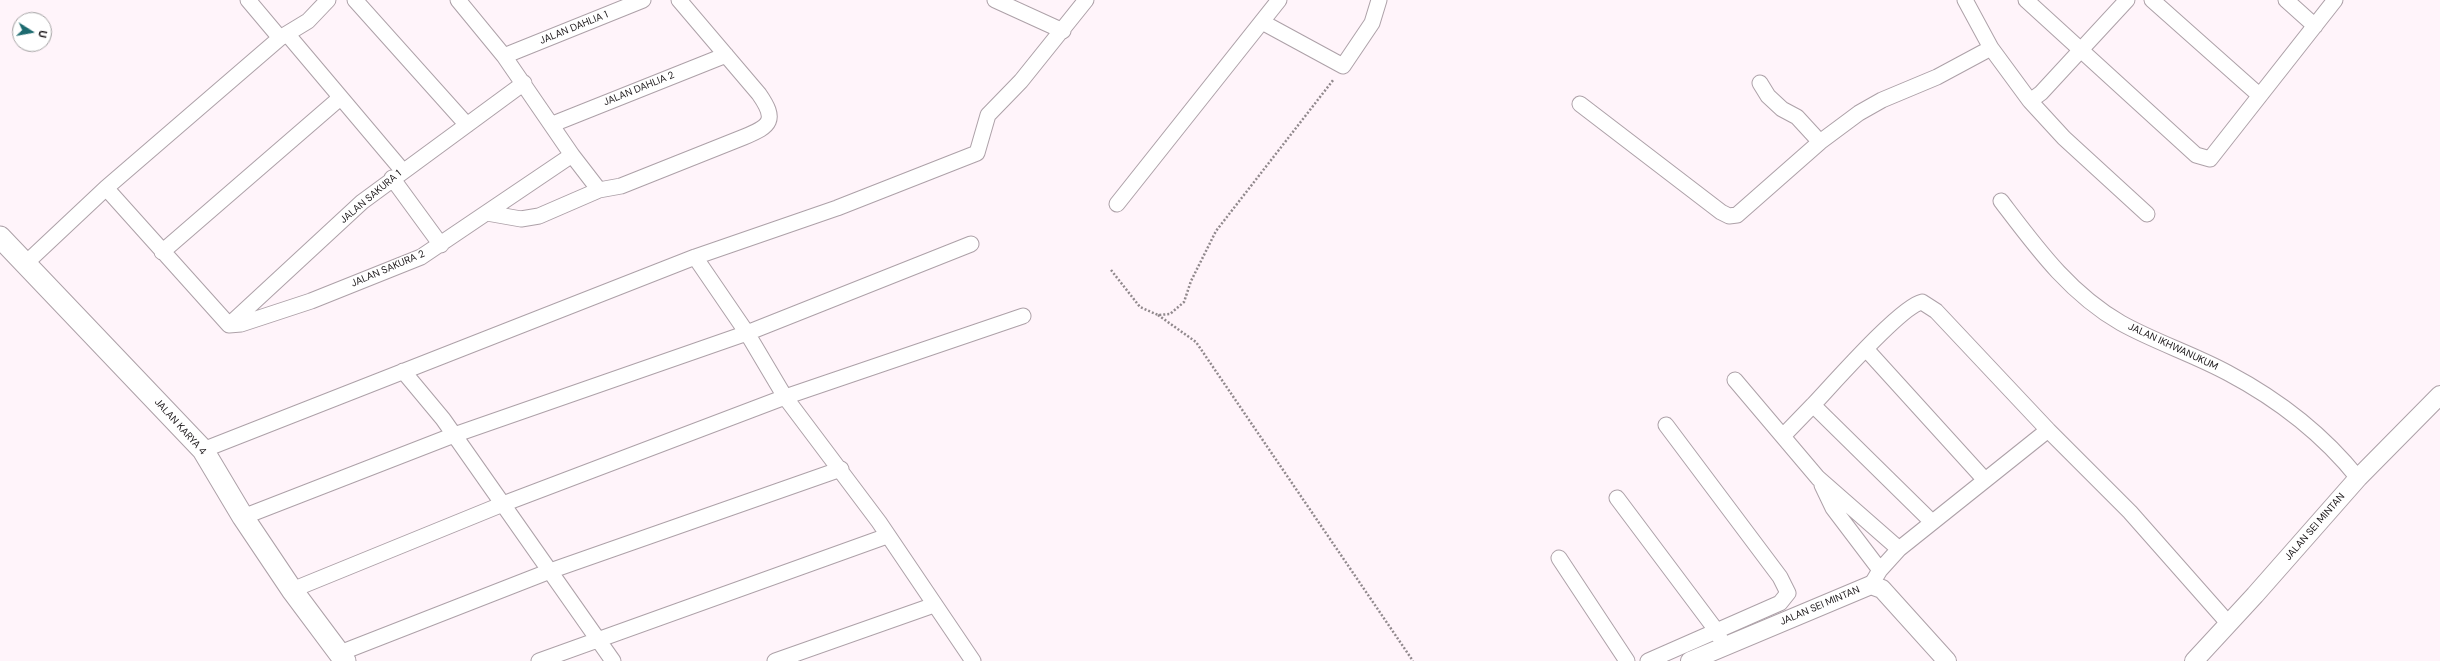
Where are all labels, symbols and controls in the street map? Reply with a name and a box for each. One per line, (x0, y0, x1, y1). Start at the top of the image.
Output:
street label: JALAN DAHLIA 1 (538, 9, 610, 47)
north arrow (12, 12, 52, 52)
text: U (35, 29, 50, 39)
street label: JALAN DAHLIA 2 (602, 69, 676, 109)
street label: JALAN SAKURA 1 (338, 168, 404, 226)
street label: JALAN SAKURA 2 (349, 248, 427, 290)
street label: JALAN IKHWANUKUM (2126, 321, 2220, 373)
street label: JALAN KARYA 4 (152, 396, 208, 458)
street label: JALAN SEI MINTAN (2282, 491, 2348, 563)
street label: JALAN SEI MINTAN (1778, 584, 1862, 628)

